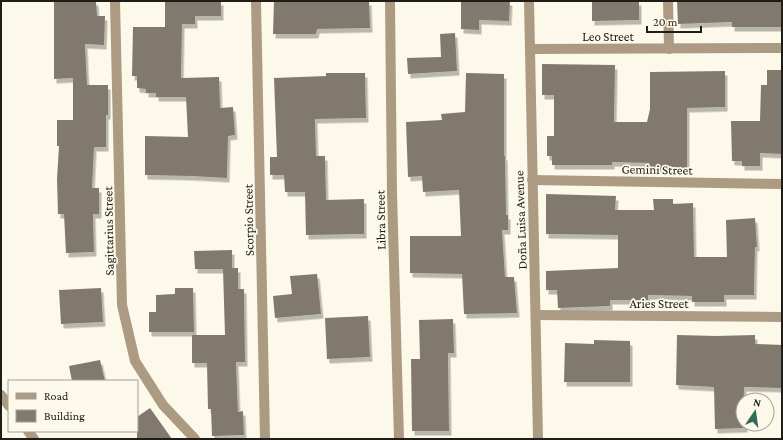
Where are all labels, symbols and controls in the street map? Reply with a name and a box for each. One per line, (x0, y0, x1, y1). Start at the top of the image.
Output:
scale bar (647, 8, 701, 34)
text: 20 m (653, 15, 678, 29)
street label: Leo Street (582, 29, 634, 44)
street label: Gemini Street (621, 161, 693, 178)
street label: Doña Luisa Avenue (511, 170, 530, 270)
street label: Scorpio Street (240, 183, 257, 256)
street label: Sagittarius Street (100, 186, 117, 276)
street label: Libra Street (372, 189, 389, 250)
street label: Aries Street (629, 296, 689, 311)
legend (8, 380, 138, 432)
text: Road (44, 389, 69, 403)
north arrow (735, 392, 775, 432)
text: N (752, 396, 763, 409)
text: Building (44, 409, 85, 423)

